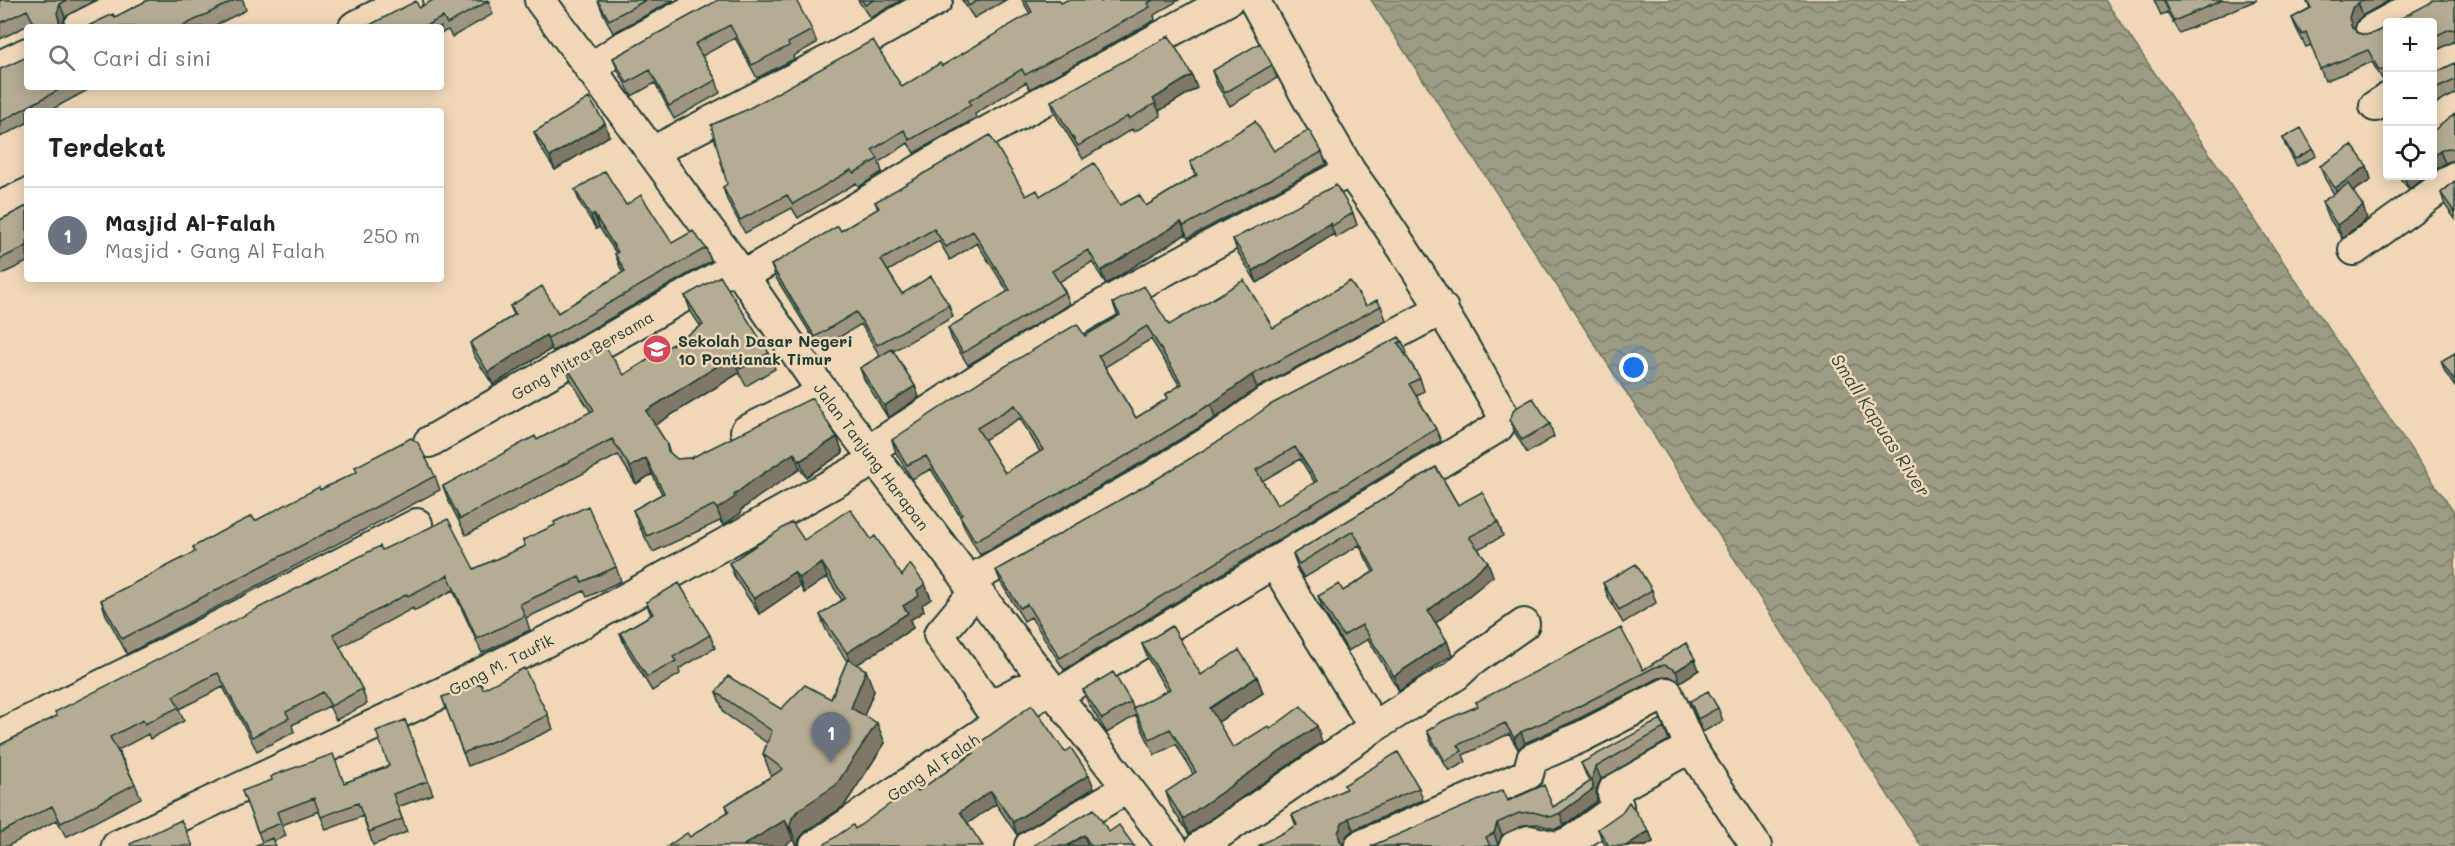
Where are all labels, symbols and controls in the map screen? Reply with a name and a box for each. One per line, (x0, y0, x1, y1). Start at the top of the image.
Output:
map controls (2383, 18, 2437, 180)
button: + (2383, 18, 2437, 72)
search box (24, 24, 444, 90)
icon: search (45, 41, 78, 74)
text: Cari di sini (93, 43, 211, 72)
button: − (2383, 72, 2437, 126)
button: locate (2383, 126, 2437, 180)
text: Terdekat (48, 130, 166, 164)
text: Masjid Al-Falah (105, 208, 275, 237)
text: 1 (63, 222, 72, 248)
text: 250 m (363, 222, 420, 248)
text: Masjid · Gang Al Falah (105, 237, 324, 263)
street label: Gang Mitra Bersama (507, 306, 657, 404)
place label: Sekolah Dasar Negeri 10 Pontianak Timur (678, 330, 853, 369)
school or university icon: Sekolah Dasar Negeri 10 Pontianak Timur (641, 333, 673, 365)
water label: Small Kapuas River (1826, 349, 1936, 501)
your location (1619, 353, 1648, 382)
street label: Jalan Tanjung Harapan (809, 378, 935, 534)
street label: Gang M. Taufik (445, 629, 557, 699)
pin: 1 (812, 712, 850, 762)
street label: Gang Al Falah (883, 728, 983, 806)

